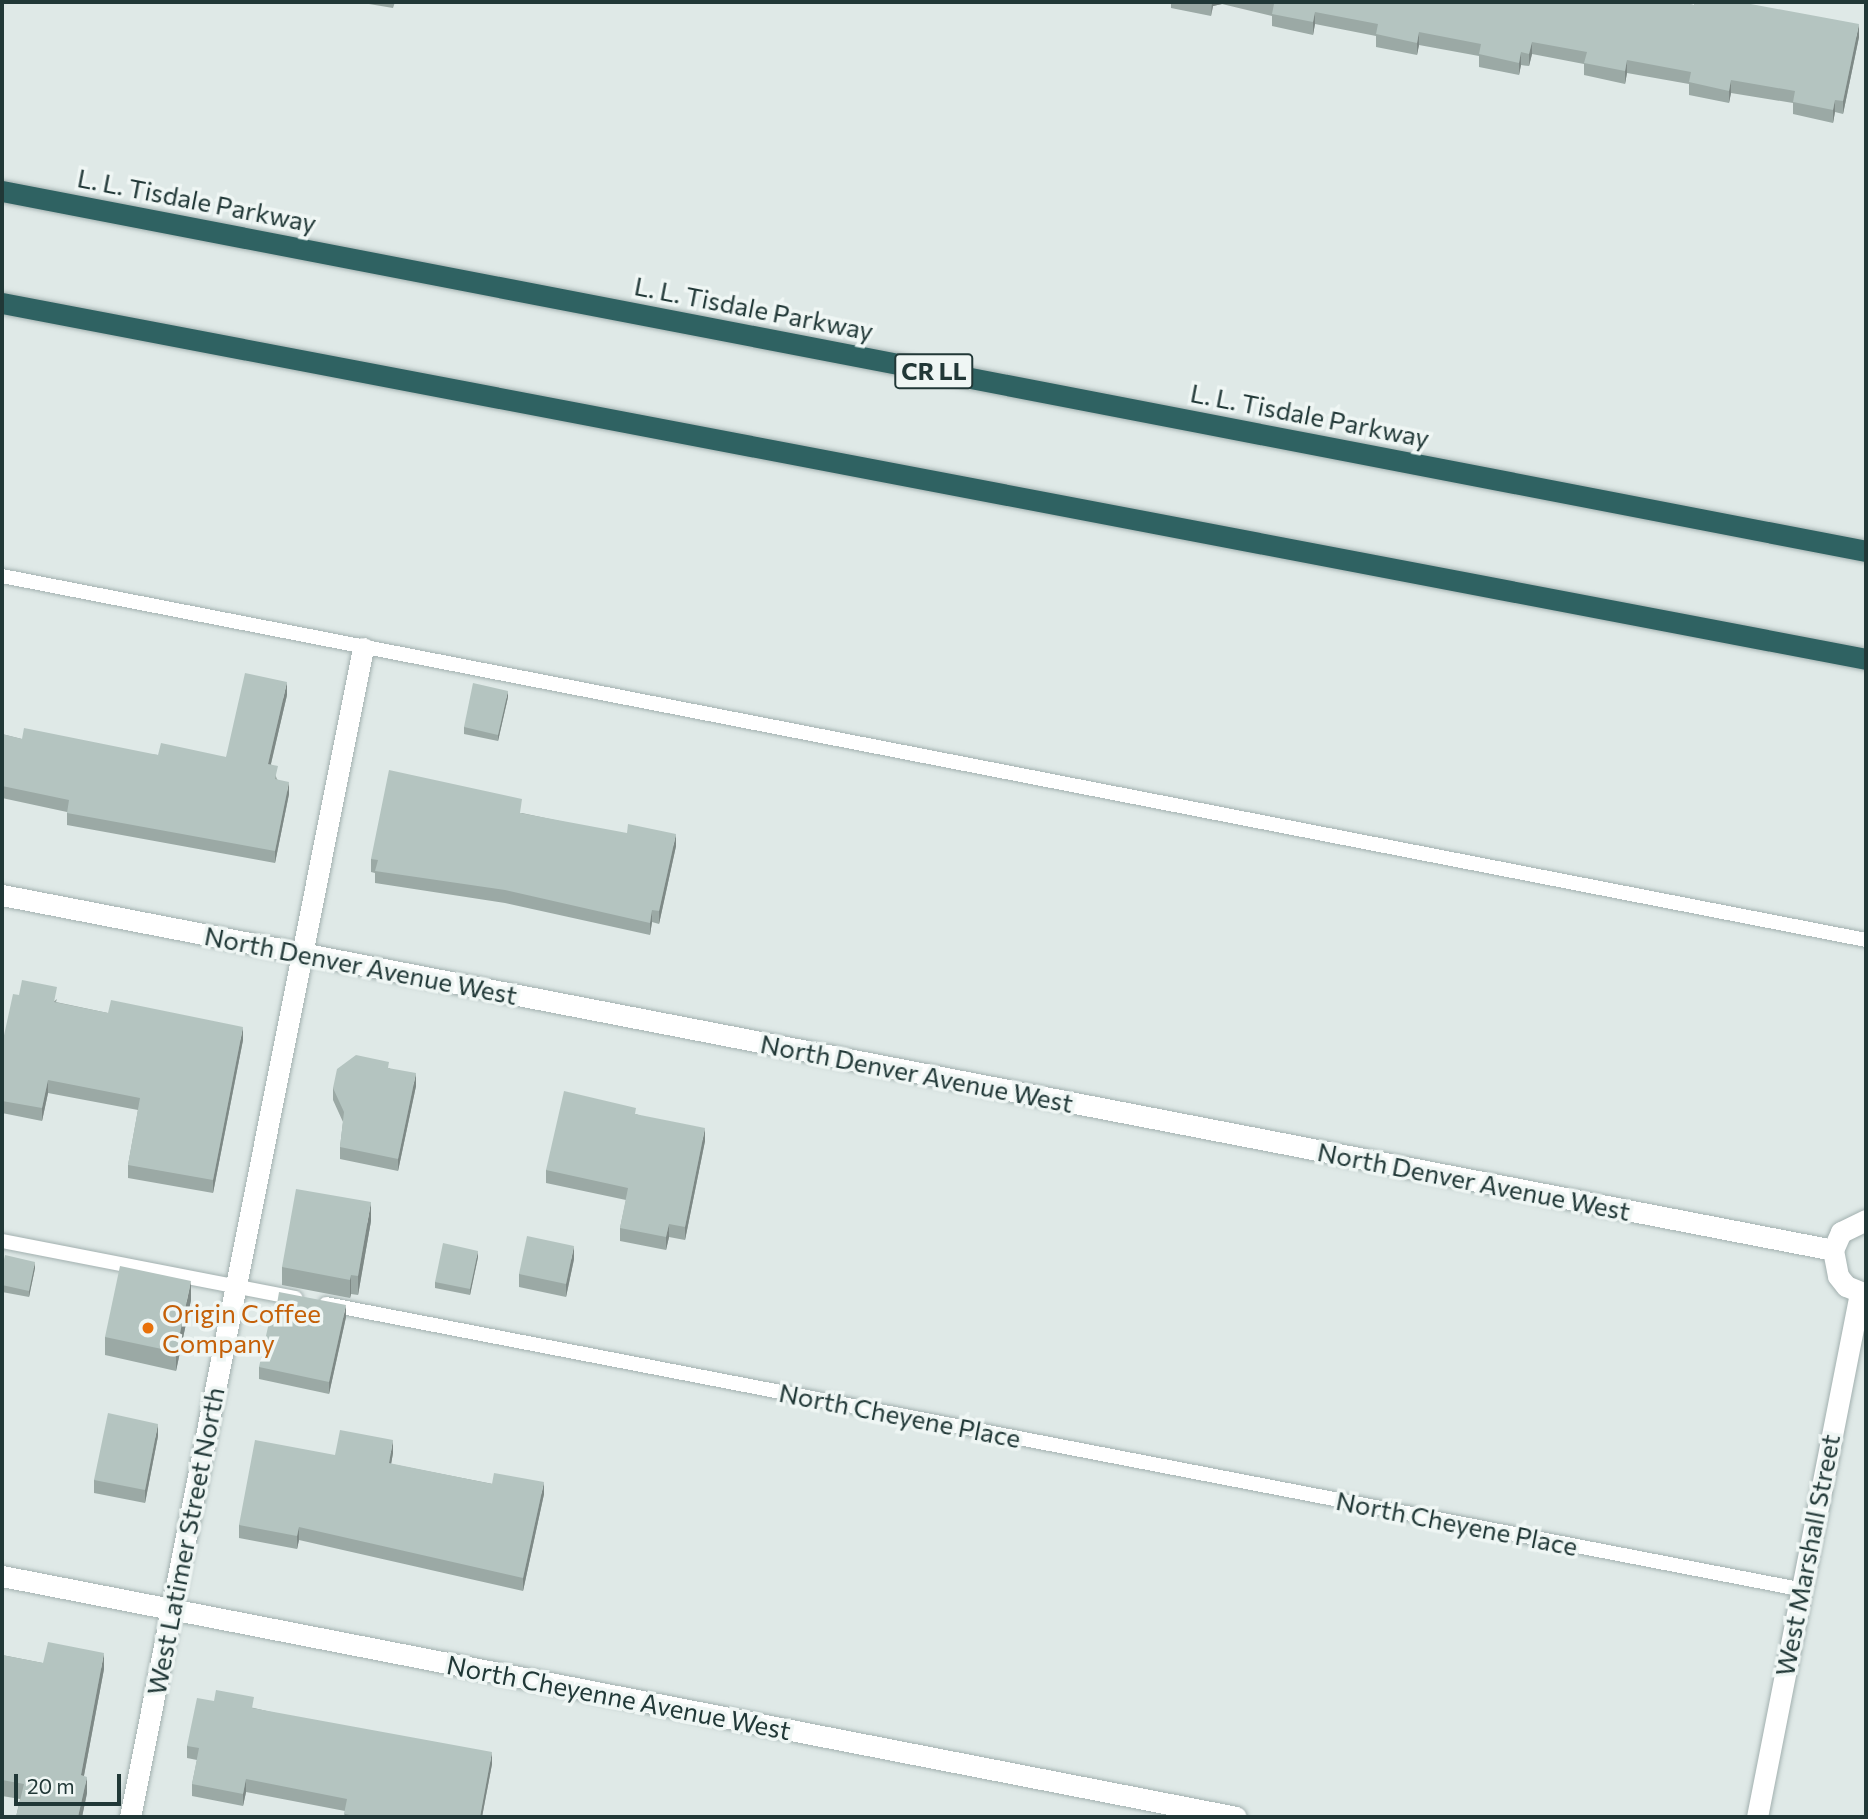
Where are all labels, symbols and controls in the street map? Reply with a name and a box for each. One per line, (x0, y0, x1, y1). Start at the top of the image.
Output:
street label: L. L. Tisdale Parkway (75, 162, 319, 238)
street label: L. L. Tisdale Parkway (632, 270, 876, 346)
road number: CR LL (894, 350, 974, 392)
street label: L. L. Tisdale Parkway (1188, 377, 1432, 453)
street label: North Denver Avenue West (202, 919, 520, 1011)
street label: North Denver Avenue West (758, 1027, 1076, 1119)
street label: North Denver Avenue West (1315, 1135, 1633, 1227)
place label: Origin Coffee Company (162, 1297, 321, 1358)
marker: Origin Coffee Company (140, 1320, 156, 1336)
street label: North Cheyene Place (777, 1376, 1023, 1454)
street label: West Latimer Street North (140, 1384, 230, 1698)
street label: West Marshall Street (1768, 1431, 1846, 1679)
street label: North Cheyene Place (1334, 1484, 1580, 1562)
street label: North Cheyenne Avenue West (444, 1648, 794, 1746)
scale bar (18, 1759, 124, 1803)
text: 20 m (27, 1773, 75, 1798)

